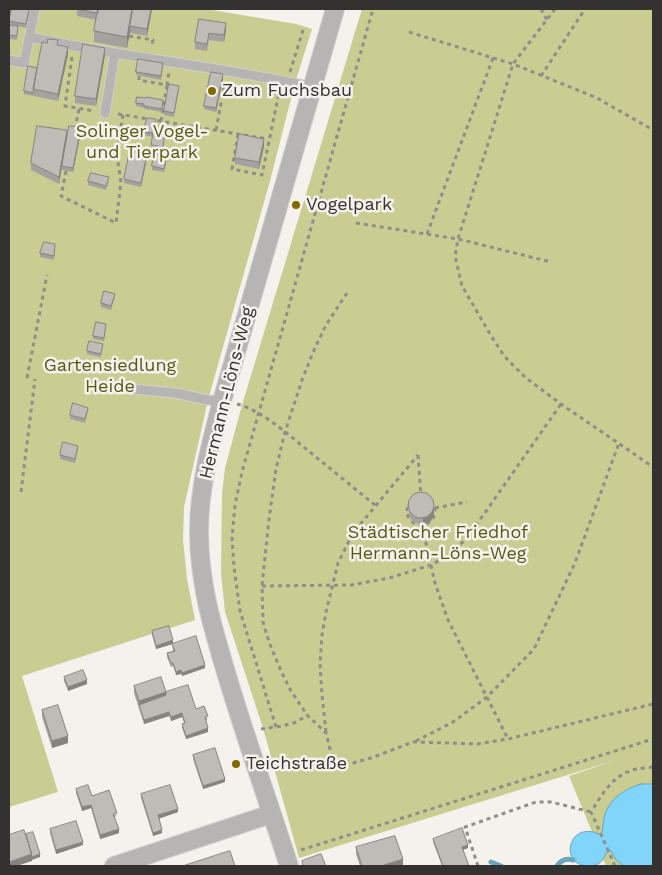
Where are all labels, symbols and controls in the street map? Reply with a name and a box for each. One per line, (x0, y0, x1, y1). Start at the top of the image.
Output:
place label: Zum Fuchsbau (222, 80, 352, 102)
marker: Zum Fuchsbau (206, 85, 218, 97)
park label: Solinger Vogel- und Tierpark (76, 121, 208, 163)
place label: Vogelpark (306, 194, 392, 216)
marker: Vogelpark (290, 199, 302, 211)
street label: Hermann-Löns-Weg (195, 305, 259, 481)
park label: Gartensiedlung Heide (44, 355, 176, 398)
park label: Städtischer Friedhof Hermann-Löns-Weg (348, 522, 528, 564)
place label: Teichstraße (246, 753, 347, 775)
marker: Teichstraße (230, 758, 242, 770)

